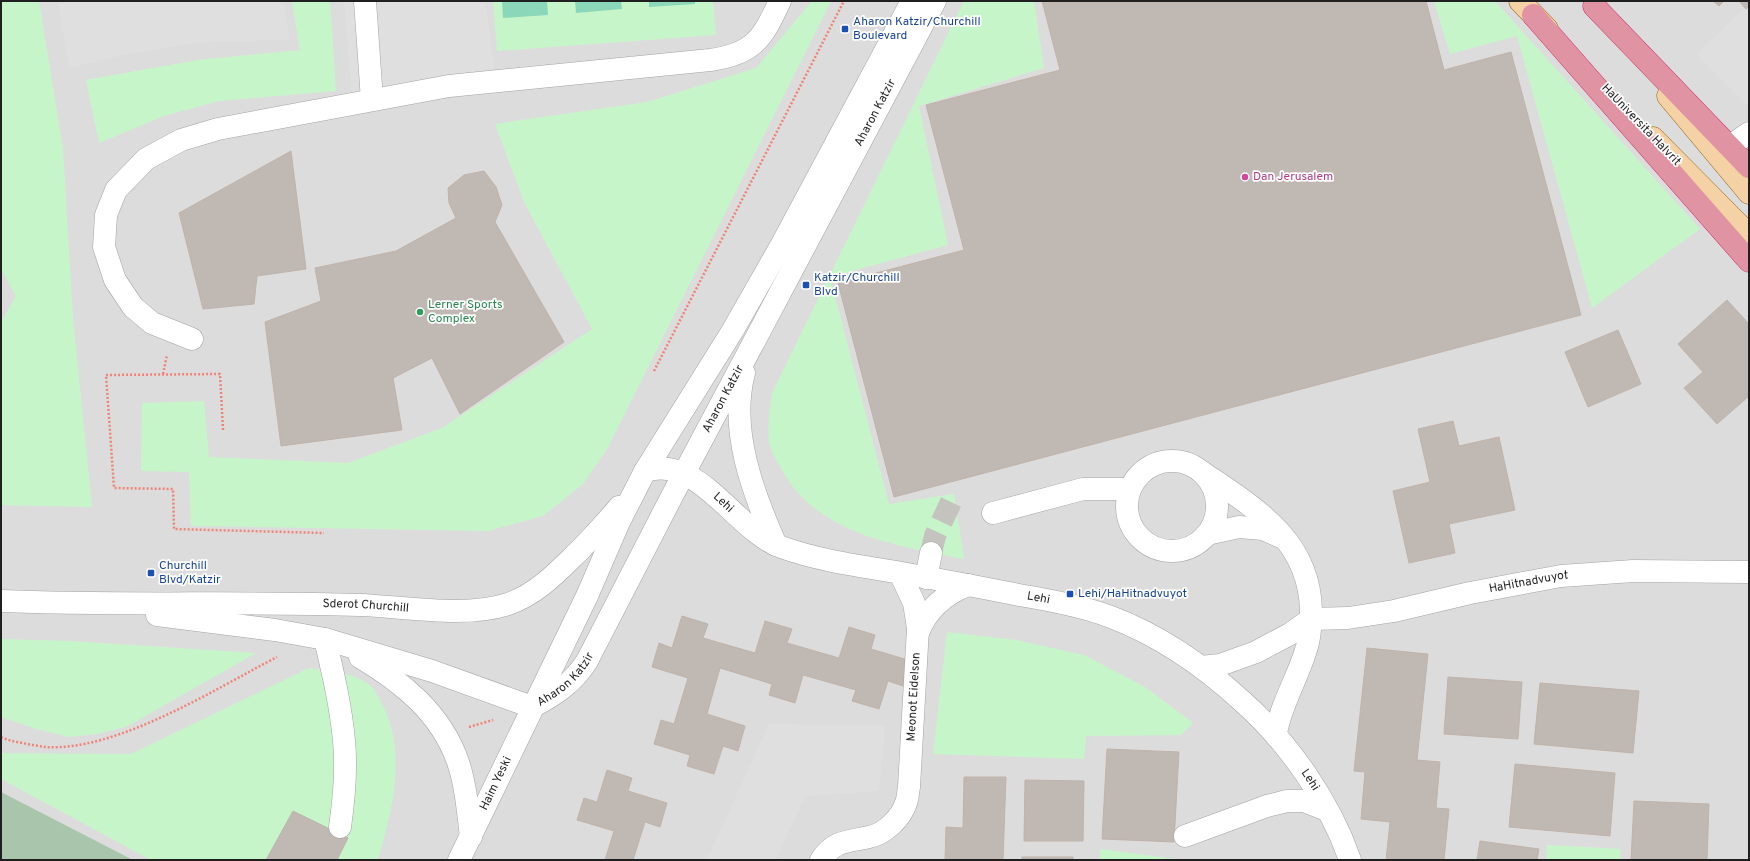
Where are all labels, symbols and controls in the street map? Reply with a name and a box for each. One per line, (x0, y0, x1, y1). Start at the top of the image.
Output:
place label: Aharon Katzir/Churchill Boulevard (853, 14, 981, 44)
marker: Aharon Katzir/Churchill Boulevard (840, 24, 850, 34)
street label: Aharon Katzir (851, 76, 900, 149)
street label: HaUniversita HaIvrit (1598, 81, 1684, 169)
place label: Dan Jerusalem (1253, 169, 1333, 185)
marker: Dan Jerusalem (1240, 172, 1250, 182)
place label: Katzir/Churchill Blvd (814, 270, 900, 300)
marker: Katzir/Churchill Blvd (801, 280, 811, 290)
place label: Lerner Sports Complex (428, 297, 503, 327)
marker: Lerner Sports Complex (415, 307, 425, 317)
street label: Aharon Katzir (699, 362, 748, 436)
street label: Lehi (709, 489, 737, 516)
place label: Churchill Blvd/Katzir (159, 558, 221, 588)
marker: Churchill Blvd/Katzir (146, 568, 156, 578)
street label: HaHitnadvuyot (1488, 568, 1569, 597)
place label: Lehi/HaHitnadvuyot (1078, 586, 1187, 602)
street label: Lehi (1026, 588, 1051, 608)
marker: Lehi/HaHitnadvuyot (1065, 589, 1075, 599)
street label: Sderot Churchill (323, 596, 410, 617)
street label: Aharon Katzir (534, 649, 598, 711)
street label: Meonot Eidelson (904, 652, 925, 742)
street label: Haim Yeski (476, 754, 516, 813)
street label: Lehi (1297, 766, 1323, 794)

